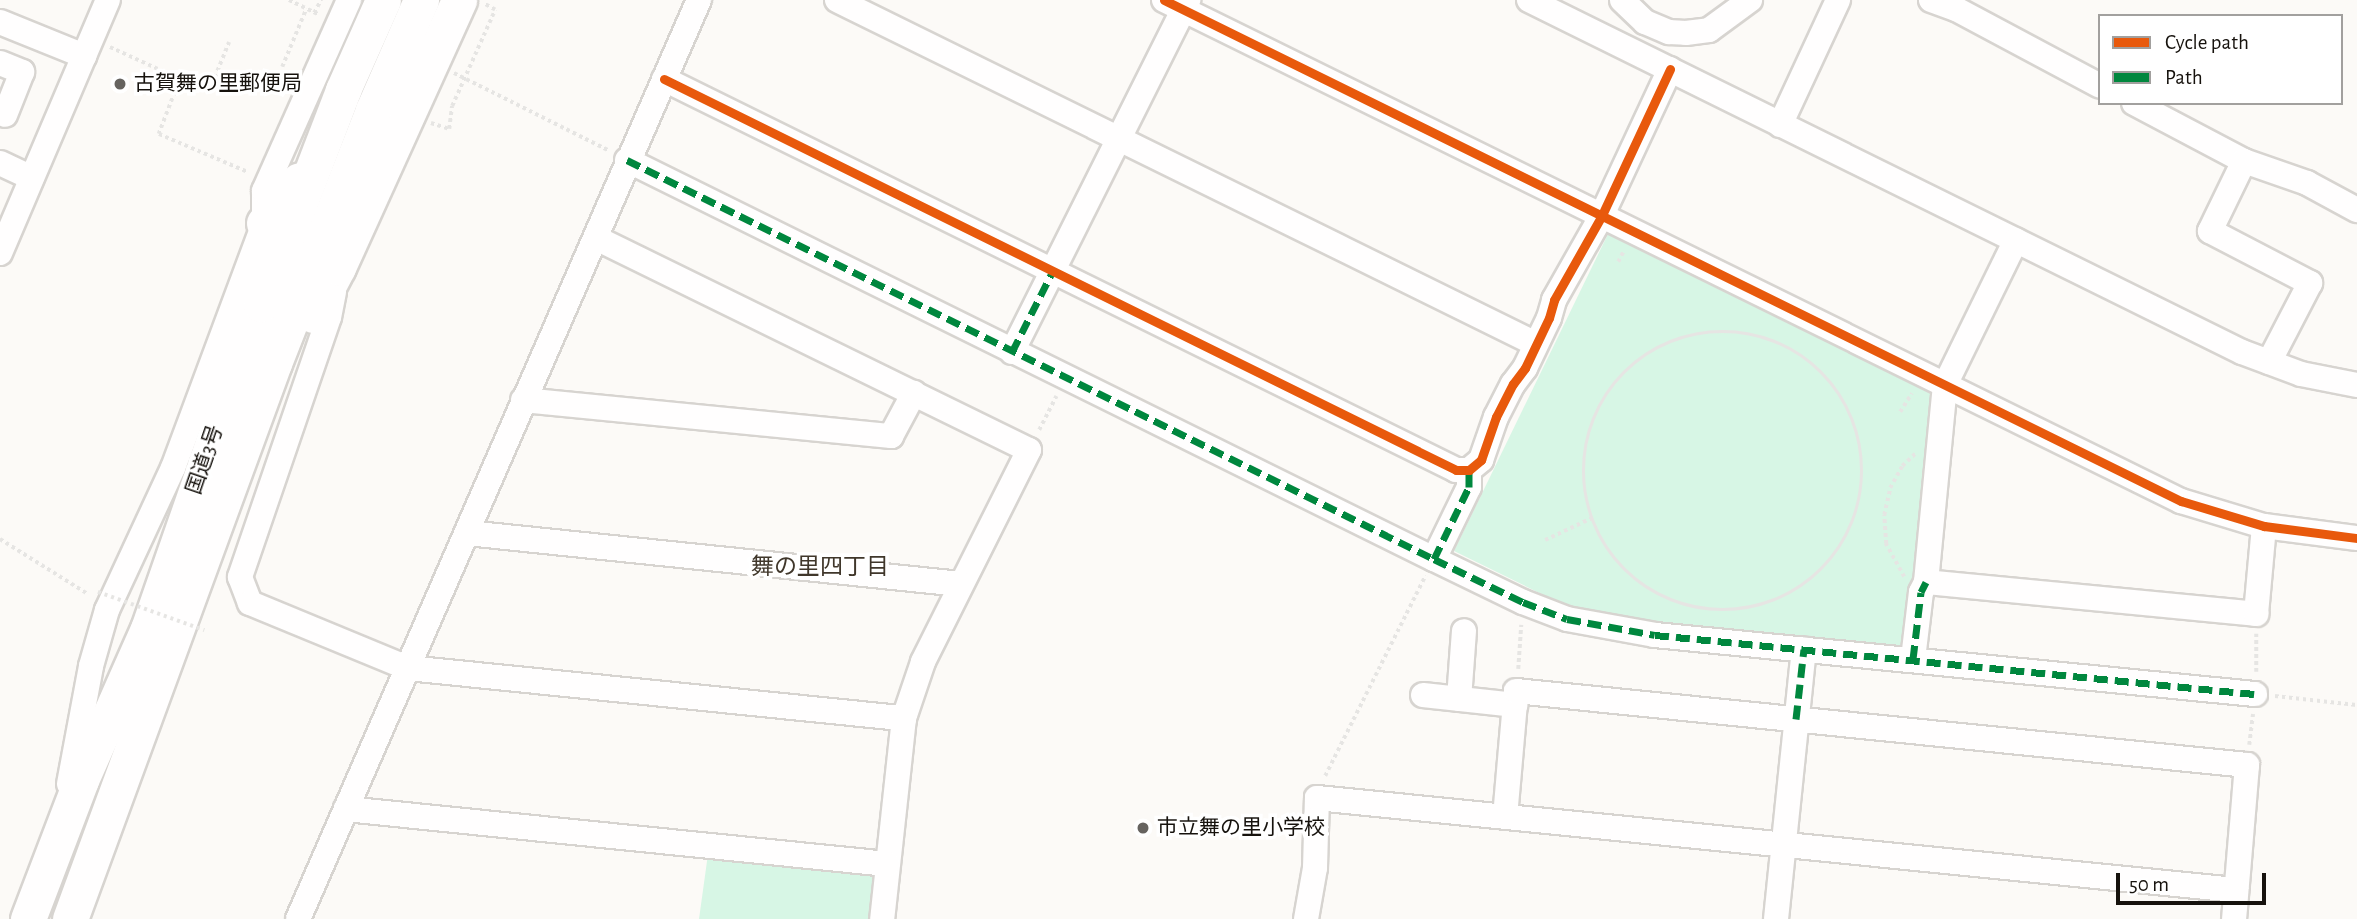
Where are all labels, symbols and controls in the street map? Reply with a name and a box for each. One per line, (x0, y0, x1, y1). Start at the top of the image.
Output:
legend (2098, 14, 2343, 105)
text: Cycle path (2165, 32, 2249, 53)
text: Path (2165, 67, 2203, 88)
place label: 古賀舞の里郵便局 (134, 71, 302, 97)
marker: 古賀舞の里郵便局 (112, 76, 128, 92)
street label: 国道3号 (181, 422, 229, 498)
district label: 舞の里四丁目 (751, 554, 889, 582)
place label: 市立舞の里小学校 (1157, 815, 1325, 841)
marker: 市立舞の里小学校 (1135, 820, 1151, 836)
scale bar (2119, 860, 2270, 904)
text: 50 m (2129, 874, 2169, 895)

